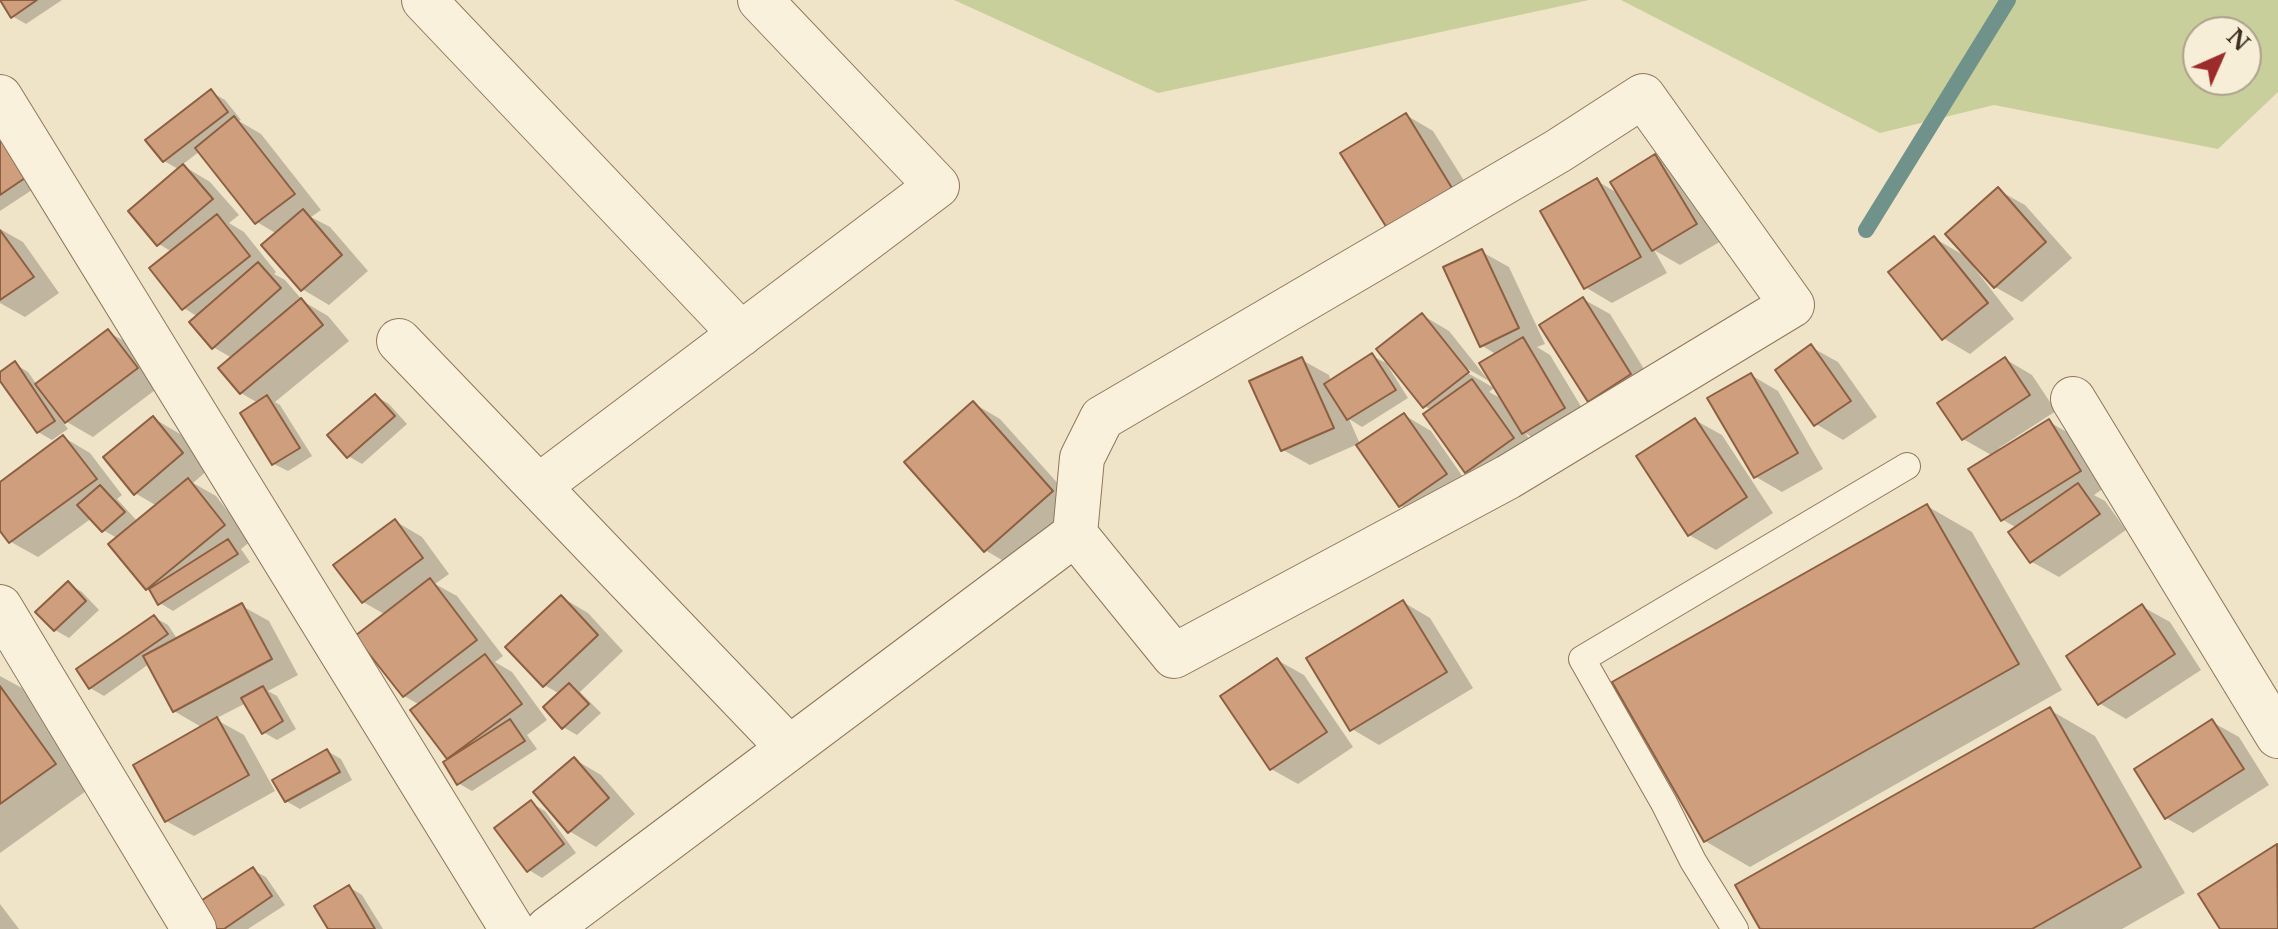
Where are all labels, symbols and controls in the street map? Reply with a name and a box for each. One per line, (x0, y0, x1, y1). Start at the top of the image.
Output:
north arrow (2182, 16, 2262, 96)
text: N (2221, 23, 2255, 57)

